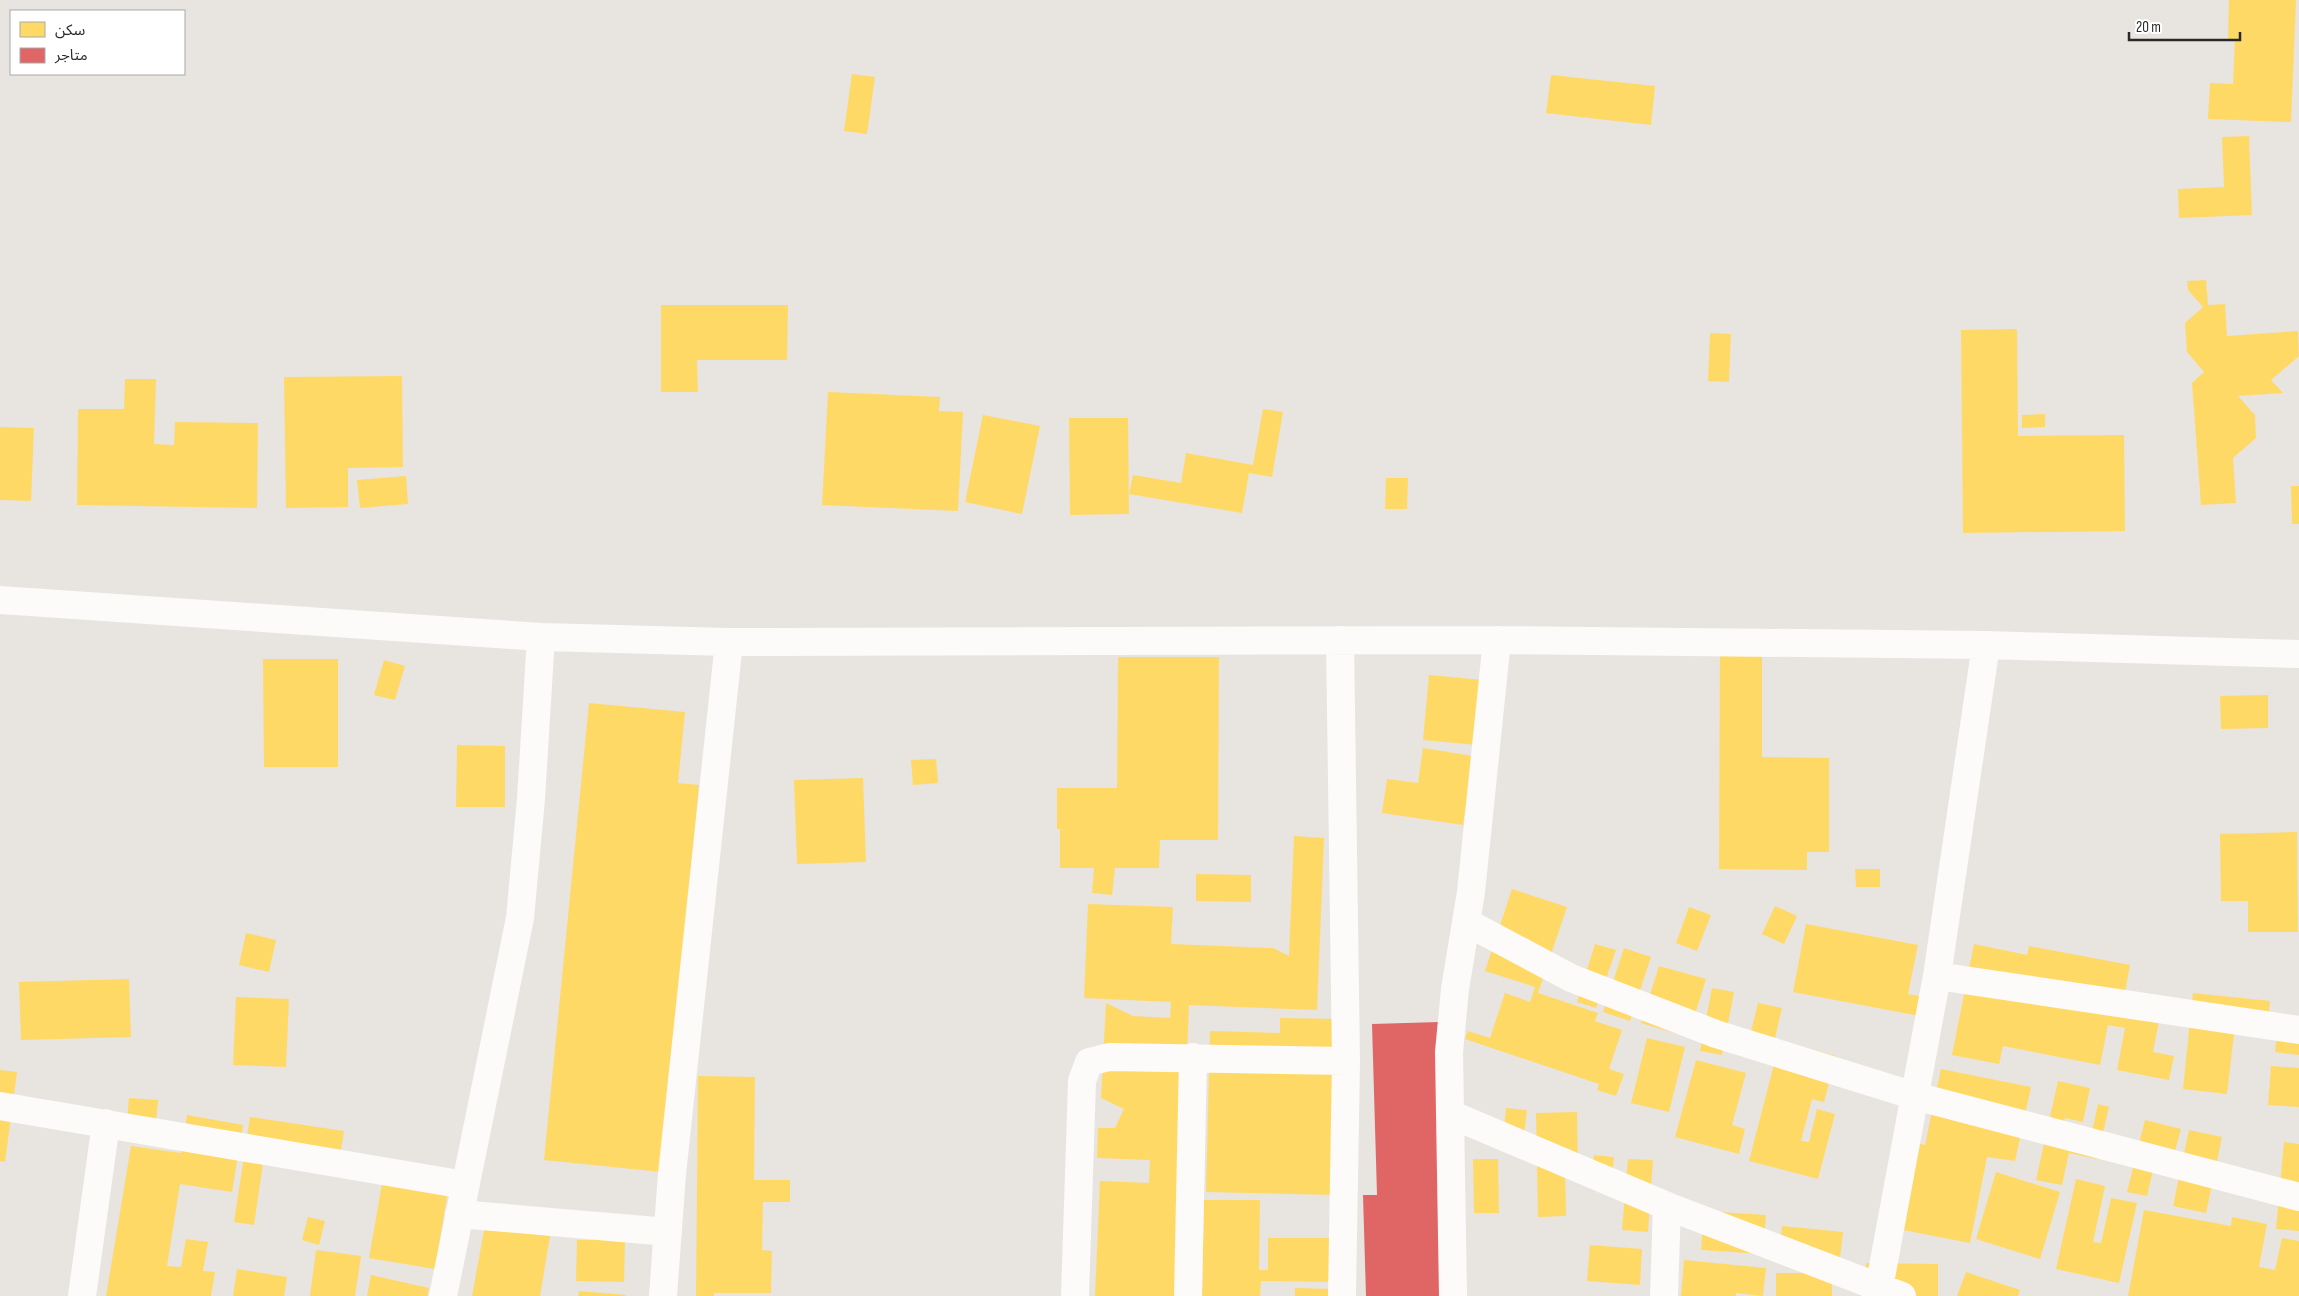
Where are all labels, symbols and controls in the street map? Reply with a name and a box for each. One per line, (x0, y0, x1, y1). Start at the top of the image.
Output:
legend (10, 10, 185, 75)
scale bar (2129, 10, 2240, 42)
text: 20 m (2136, 18, 2161, 37)
text: سكن (55, 21, 86, 40)
text: متاجر (54, 46, 88, 65)

